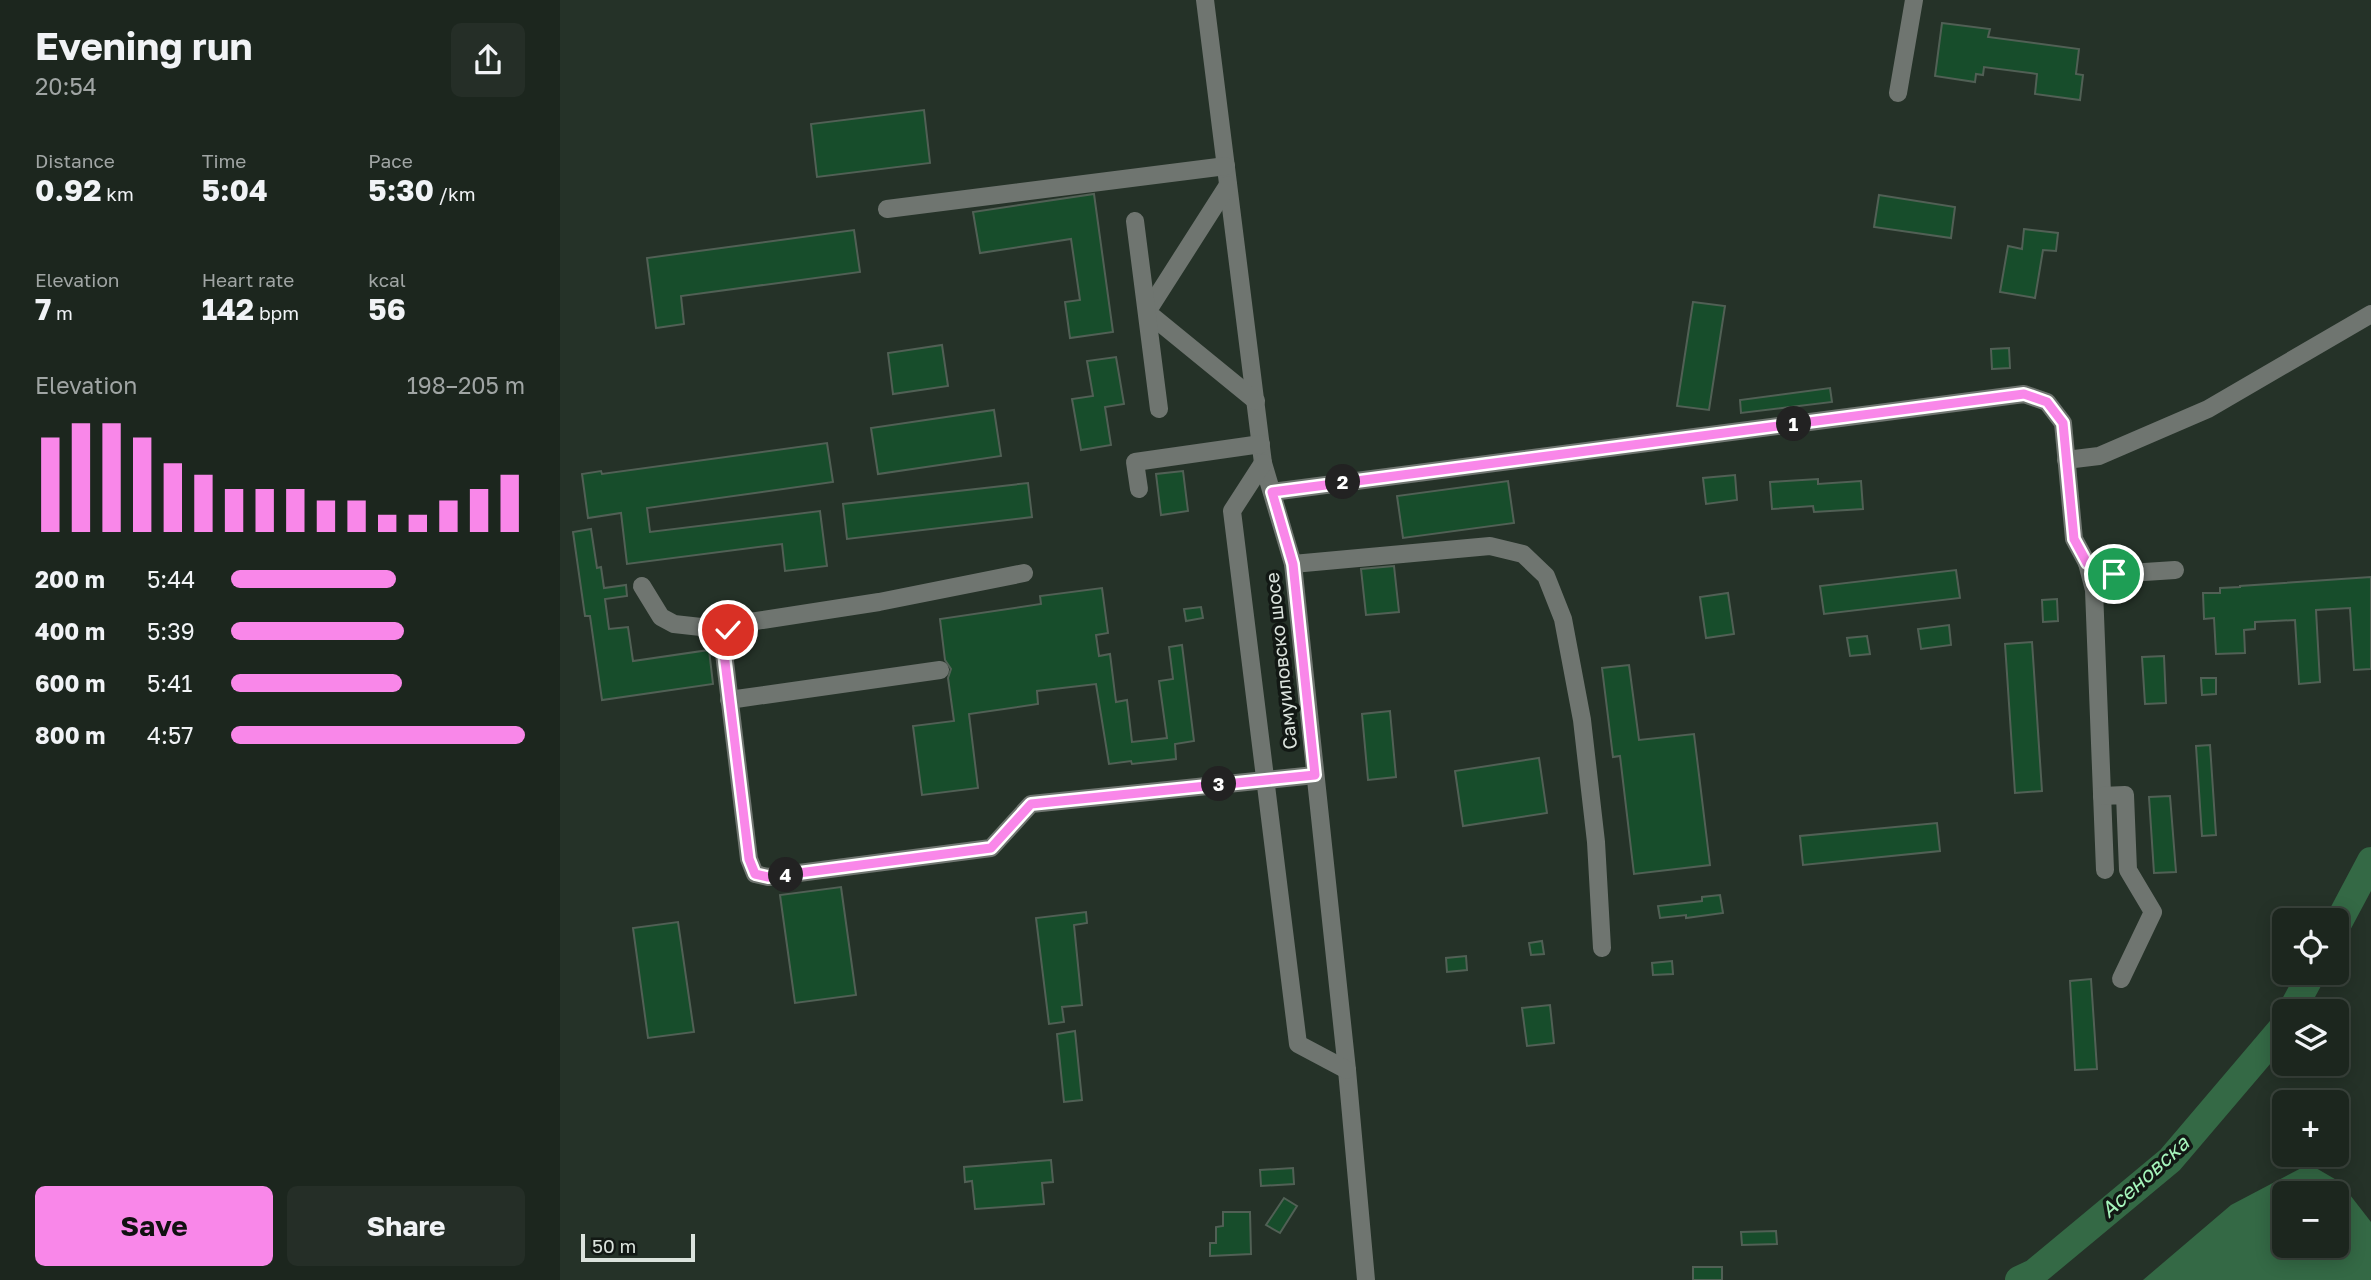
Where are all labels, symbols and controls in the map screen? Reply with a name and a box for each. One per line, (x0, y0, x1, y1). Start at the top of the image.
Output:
text: Evening run (35, 23, 253, 68)
button: share (451, 23, 525, 97)
text: 20:54 (35, 72, 97, 100)
text: Distance (35, 149, 115, 172)
text: Time (202, 149, 246, 172)
text: Pace (368, 149, 413, 172)
text: 0.92 (35, 172, 101, 208)
text: 5:04 (202, 172, 268, 208)
text: 5:30 (368, 172, 434, 208)
text: km (101, 182, 134, 205)
text: /km (434, 182, 475, 205)
text: Elevation (35, 268, 120, 291)
text: Heart rate (202, 268, 294, 291)
text: kcal (368, 268, 406, 291)
text: 7 (35, 291, 51, 327)
text: 142 (202, 291, 254, 327)
text: 56 (368, 291, 406, 327)
text: m (51, 301, 73, 324)
text: bpm (254, 301, 299, 324)
text: Elevation (35, 371, 137, 399)
text: 198–205 m (407, 371, 525, 399)
pin: 1 (1776, 406, 1812, 442)
text: 1 (1789, 412, 1798, 435)
pin: 2 (1326, 464, 1360, 500)
text: 2 (1337, 470, 1348, 493)
pin (2084, 544, 2144, 604)
icon: arrive (2095, 555, 2133, 593)
text: 200 m (35, 565, 105, 593)
text: 5:44 (147, 565, 195, 593)
street label: Самуиловско шосе (1260, 571, 1301, 751)
pin (698, 600, 758, 660)
icon: check (709, 611, 747, 649)
text: 400 m (35, 617, 105, 645)
text: 5:39 (147, 617, 195, 645)
text: 600 m (35, 669, 105, 697)
text: 5:41 (147, 669, 192, 697)
text: 800 m (35, 721, 106, 749)
text: 4:57 (147, 721, 193, 749)
pin: 3 (1202, 766, 1236, 802)
text: 3 (1213, 772, 1224, 795)
pin: 4 (768, 858, 804, 892)
text: 4 (780, 863, 791, 886)
map controls (2272, 908, 2349, 1258)
button: locate (2272, 908, 2349, 985)
button: layers (2272, 999, 2349, 1076)
button: + (2272, 1090, 2349, 1167)
water label: Асеновска (2095, 1129, 2195, 1223)
button: − (2272, 1181, 2349, 1258)
button: Save (35, 1186, 273, 1266)
button: Share (287, 1186, 525, 1266)
scale bar (581, 1231, 695, 1263)
text: 50 m (592, 1234, 636, 1257)

